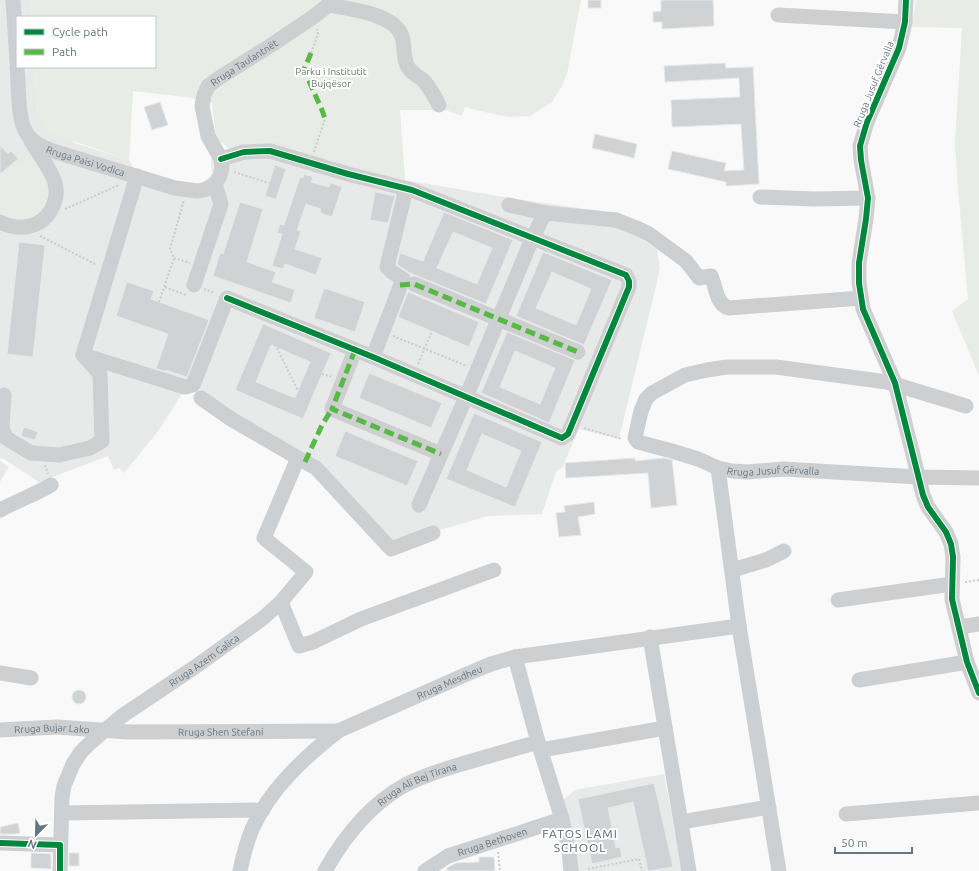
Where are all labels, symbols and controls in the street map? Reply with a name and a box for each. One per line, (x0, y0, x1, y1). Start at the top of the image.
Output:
legend (16, 16, 156, 68)
text: Cycle path (52, 25, 108, 38)
street label: Rruga Taulantnët (208, 37, 280, 88)
street label: Rruga Jusuf Gërvalla (851, 39, 896, 129)
text: Path (52, 45, 77, 58)
park label: Parku i Institutit Bujqësor (295, 66, 367, 89)
street label: Rruga Paisi Vodica (45, 144, 126, 178)
street label: Rruga Jusuf Gërvalla (726, 464, 820, 478)
street label: Rruga Azem Galica (167, 632, 241, 689)
street label: Rruga Mesdheu (415, 663, 484, 702)
street label: Rruga Bujar Lako (14, 722, 90, 735)
street label: Rruga Shen Stefani (178, 726, 263, 738)
street label: Rruga Ali Bej Tirana (375, 761, 458, 808)
north arrow (16, 815, 56, 855)
street label: Rruga Bethoven (456, 826, 529, 859)
district label: FATOS LAMI SCHOOL (542, 827, 618, 854)
scale bar (835, 829, 912, 855)
text: 50 m (841, 836, 868, 849)
text: N (26, 837, 38, 851)

